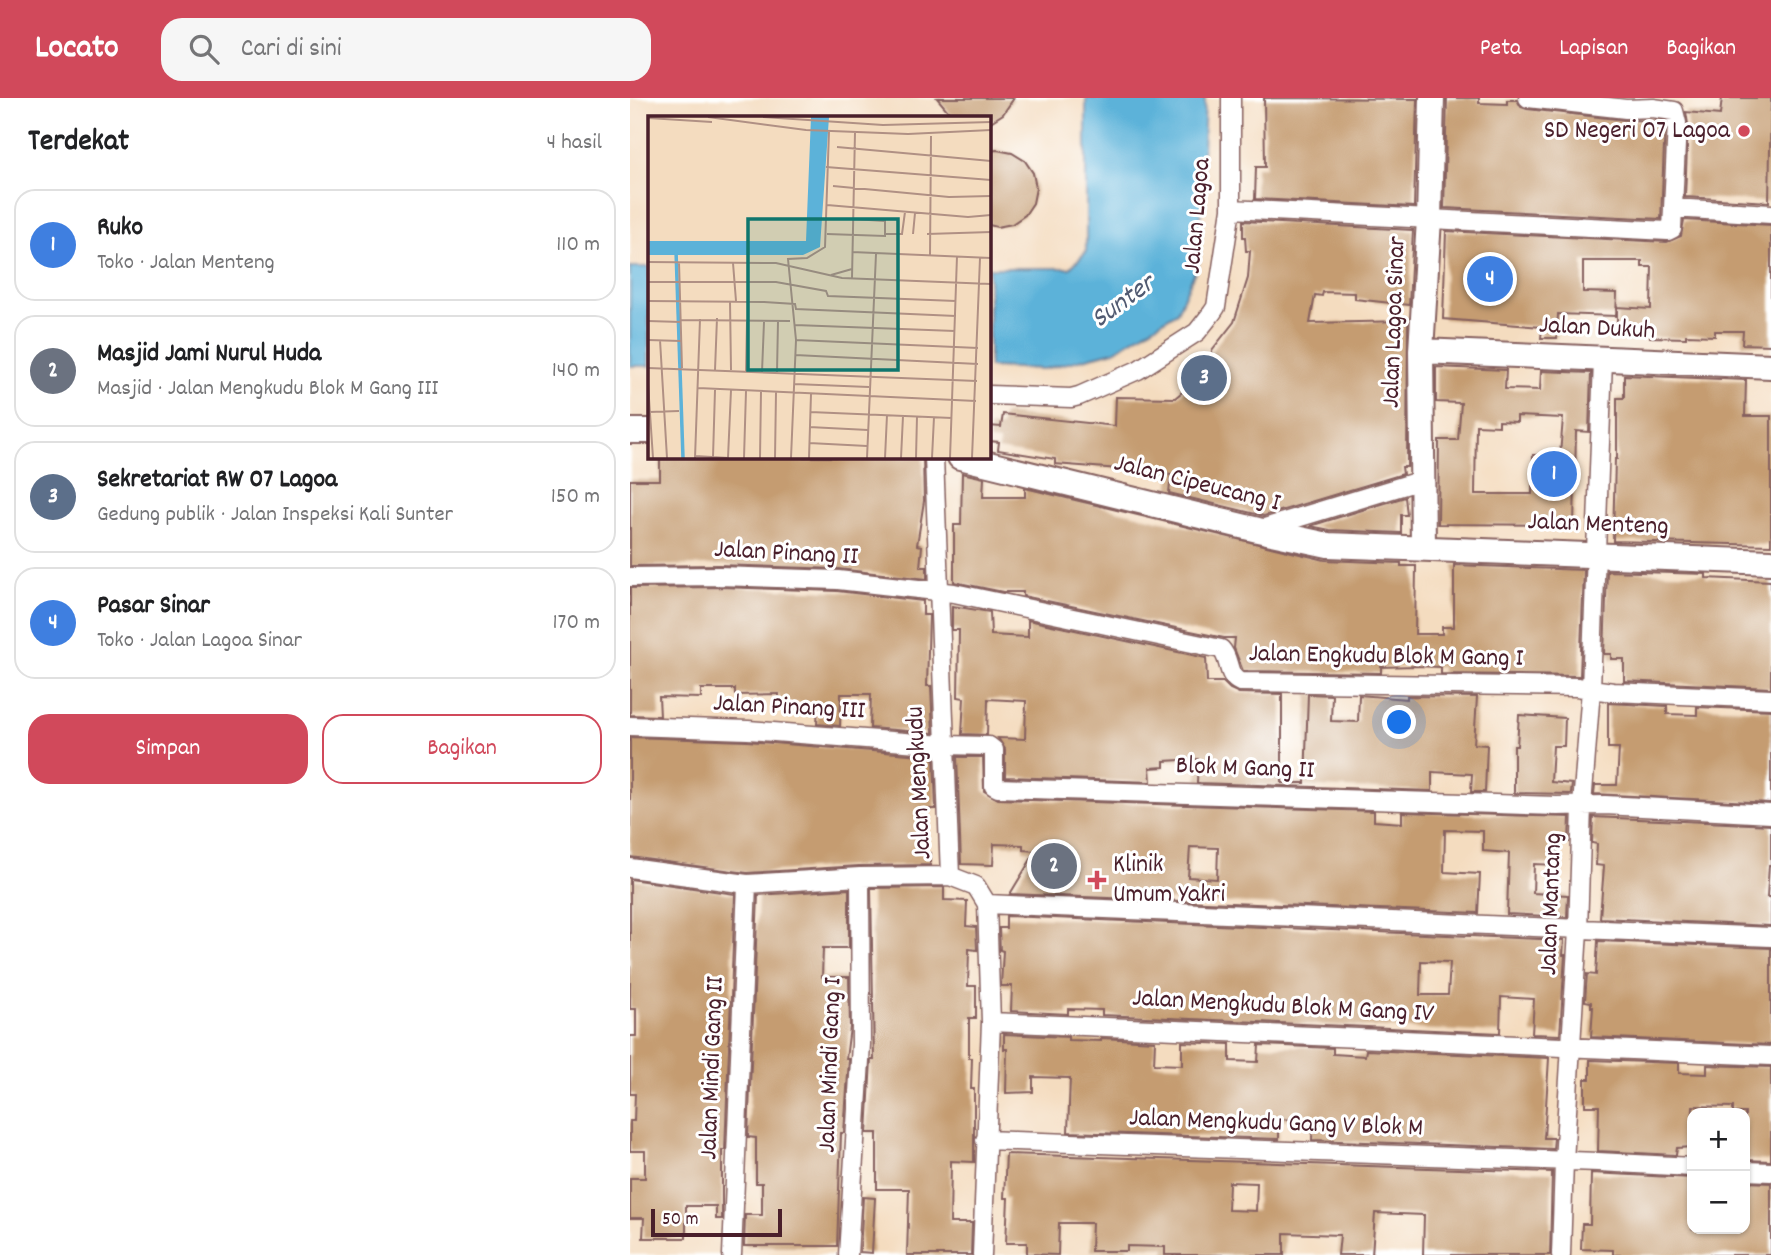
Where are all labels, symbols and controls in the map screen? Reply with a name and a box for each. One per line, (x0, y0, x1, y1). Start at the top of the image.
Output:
search box (161, 18, 651, 81)
text: Locato (35, 26, 119, 73)
icon: search (185, 30, 223, 68)
text: Cari di sini (241, 31, 342, 68)
text: Peta (1480, 32, 1521, 66)
text: Lapisan (1559, 32, 1628, 66)
text: Bagikan (1666, 32, 1736, 66)
place label: SD Negeri 07 Lagoa (1544, 113, 1731, 150)
inset map (648, 116, 990, 458)
text: Terdekat (28, 122, 129, 165)
marker: SD Negeri 07 Lagoa (1736, 123, 1752, 139)
text: 4 hasil (547, 127, 602, 160)
street label: Jalan Lagoa (1175, 156, 1222, 275)
text: Ruko (97, 210, 143, 247)
text: 1 (50, 229, 56, 262)
text: 110 m (556, 229, 600, 262)
street label: Jalan Lagoa Sinar (1374, 235, 1417, 409)
text: Toko · Jalan Menteng (97, 247, 275, 280)
pin: 4 (1467, 253, 1513, 305)
water label: Sunter (1084, 264, 1167, 340)
street label: Jalan Dukuh (1538, 307, 1656, 351)
text: Masjid Jami Nurul Huda (97, 336, 321, 373)
pin: 3 (1181, 352, 1227, 404)
text: 2 (48, 355, 58, 388)
text: 140 m (552, 355, 600, 388)
text: Masjid · Jalan Mengkudu Blok M Gang III (97, 373, 439, 406)
street label: Jalan Cipeucang I (1110, 445, 1284, 523)
pin: 1 (1531, 448, 1577, 500)
text: Sekretariat RW 07 Lagoa (97, 462, 337, 499)
text: 3 (48, 481, 58, 514)
text: 150 m (551, 481, 600, 514)
text: Gedung publik · Jalan Inspeksi Kali Sunter (97, 499, 453, 532)
street label: Jalan Menteng (1527, 504, 1669, 546)
street label: Jalan Pinang II (713, 532, 859, 576)
text: Pasar Sinar (97, 588, 210, 625)
text: 4 (48, 607, 58, 640)
text: 170 m (553, 607, 600, 640)
text: Toko · Jalan Lagoa Sinar (97, 625, 302, 658)
street label: Jalan Engkudu Blok M Gang I (1248, 636, 1524, 678)
street label: Jalan Pinang III (712, 686, 866, 730)
street label: Jalan Mengkudu (898, 705, 942, 861)
your location (1382, 705, 1416, 739)
button: Simpan (28, 714, 308, 784)
button: Bagikan (322, 714, 602, 784)
street label: Blok M Gang II (1175, 748, 1315, 790)
street label: Jalan Mantang (1531, 832, 1573, 976)
pin: 2 (1031, 840, 1077, 892)
place label: Klinik Umum Yakri (1113, 847, 1225, 914)
marker: Klinik Umum Yakri (1087, 870, 1107, 890)
street label: Jalan Mindi Gang II (691, 976, 735, 1160)
street label: Jalan Mindi Gang I (809, 977, 853, 1153)
street label: Jalan Mengkudu Blok M Gang IV (1131, 981, 1435, 1033)
street label: Jalan Mengkudu Gang V Blok M (1128, 1100, 1424, 1148)
map controls (1687, 1108, 1750, 1234)
button: + (1687, 1108, 1750, 1171)
button: − (1687, 1171, 1750, 1234)
scale bar (651, 1206, 782, 1238)
text: 50 m (662, 1207, 699, 1234)

